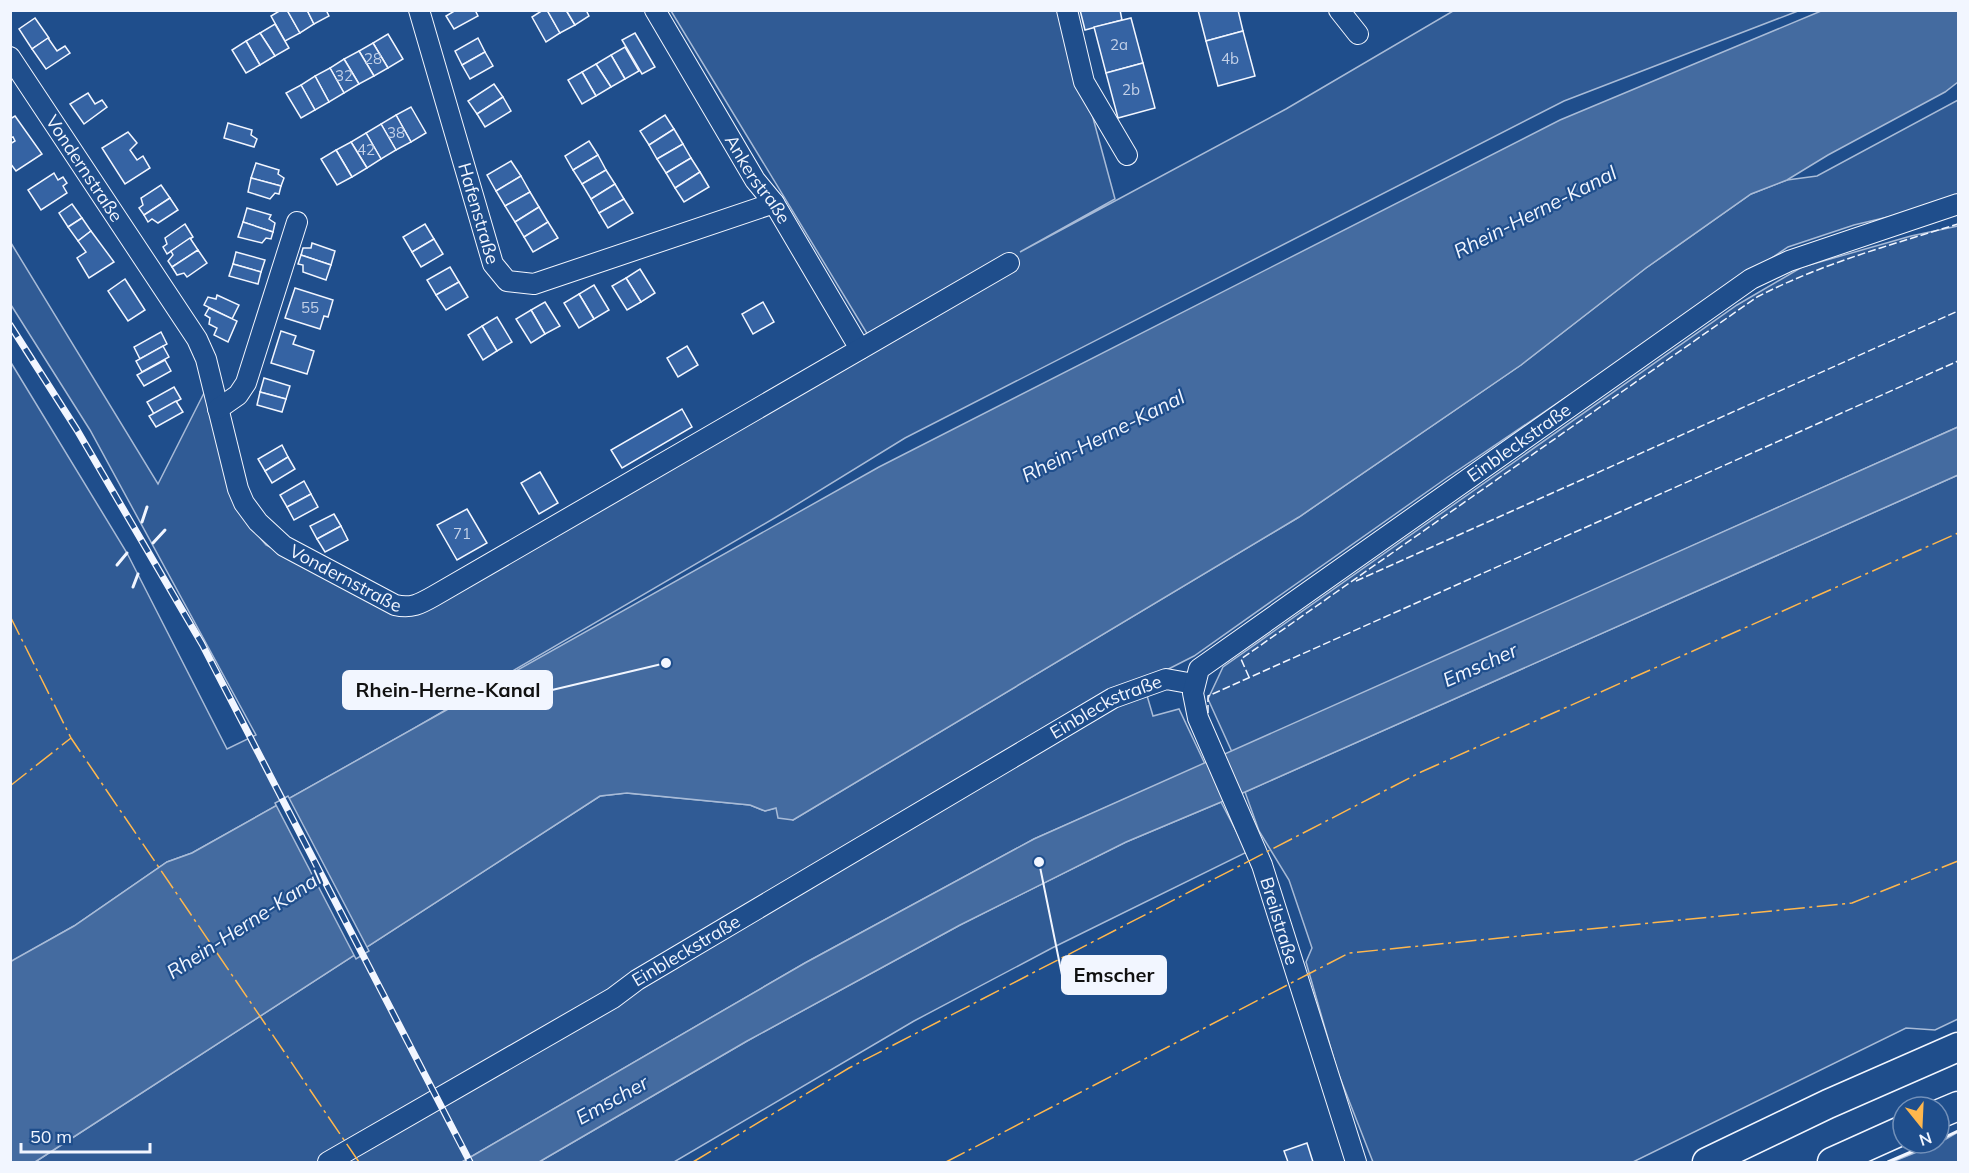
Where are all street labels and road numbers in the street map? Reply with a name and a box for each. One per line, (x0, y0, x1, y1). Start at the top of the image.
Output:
street label: Vondernstraße (41, 110, 128, 226)
street label: Ankerstraße (720, 130, 796, 228)
street label: Hafenstraße (453, 160, 504, 267)
street label: Einbleckstraße (1462, 398, 1575, 487)
street label: Vondernstraße (286, 539, 403, 617)
street label: Einbleckstraße (1046, 670, 1165, 744)
street label: Breilstraße (1255, 874, 1304, 968)
street label: Einbleckstraße (628, 909, 744, 991)

